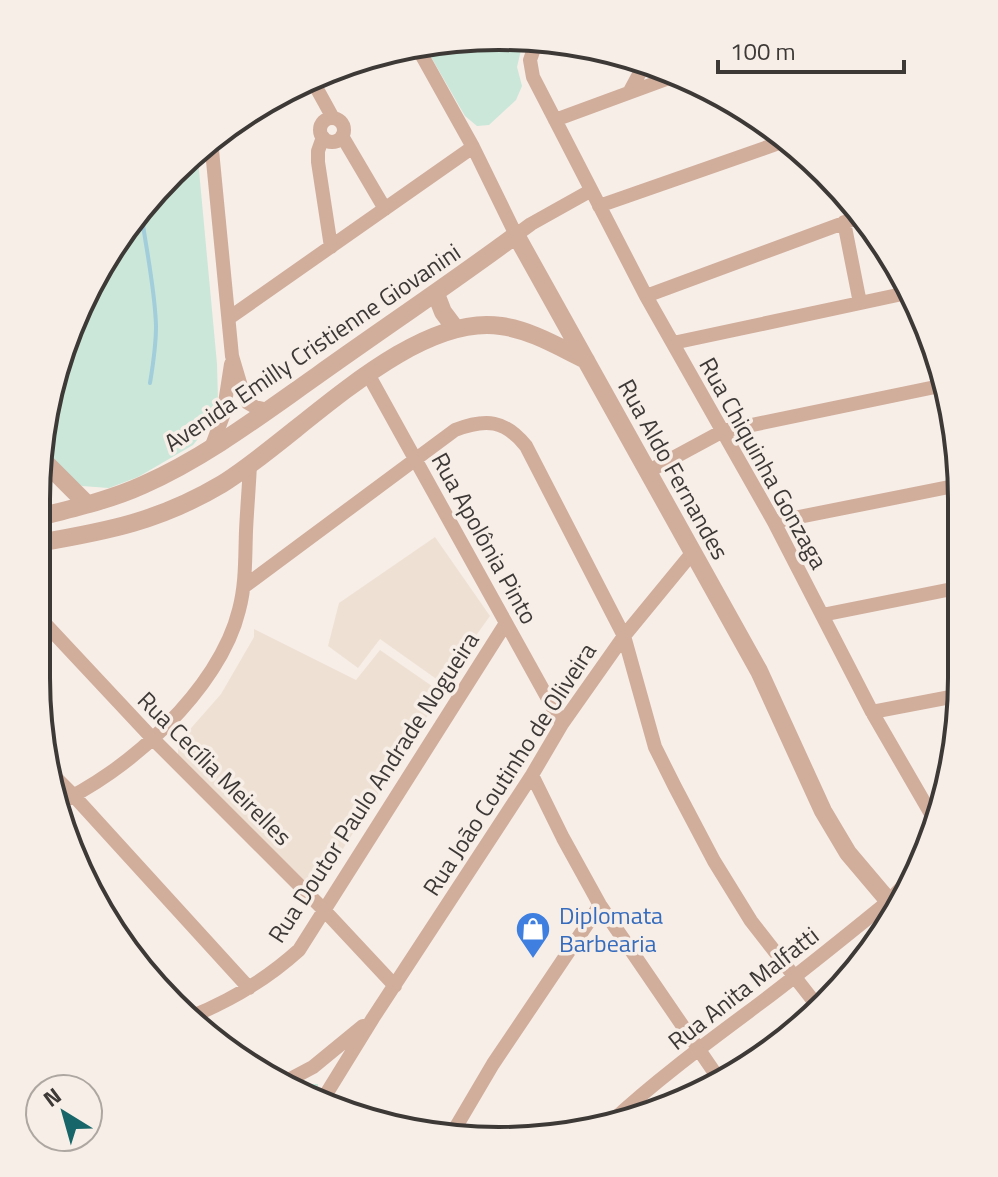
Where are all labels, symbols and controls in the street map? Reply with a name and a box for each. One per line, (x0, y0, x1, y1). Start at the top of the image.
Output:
scale bar (718, 24, 904, 74)
text: 100 m (730, 33, 796, 69)
street label: Avenida Emilly Cristienne Giovanini (157, 234, 467, 460)
street label: Rua Chiquinha Gonzaga (691, 350, 837, 576)
street label: Rua Aldo Fernandes (609, 372, 739, 566)
street label: Rua Apolônia Pinto (423, 446, 547, 630)
street label: Rua Doutor Paulo Andrade Nogueira (259, 624, 487, 950)
street label: Rua João Coutinho de Oliveira (413, 635, 605, 903)
street label: Rua Cecília Meirelles (130, 683, 300, 853)
place label: Diplomata Barbearia (559, 897, 663, 961)
shop icon: Diplomata Barbearia (514, 910, 552, 960)
street label: Rua Anita Malfatti (660, 918, 826, 1058)
north arrow (24, 1073, 104, 1153)
text: N (36, 1079, 68, 1115)

